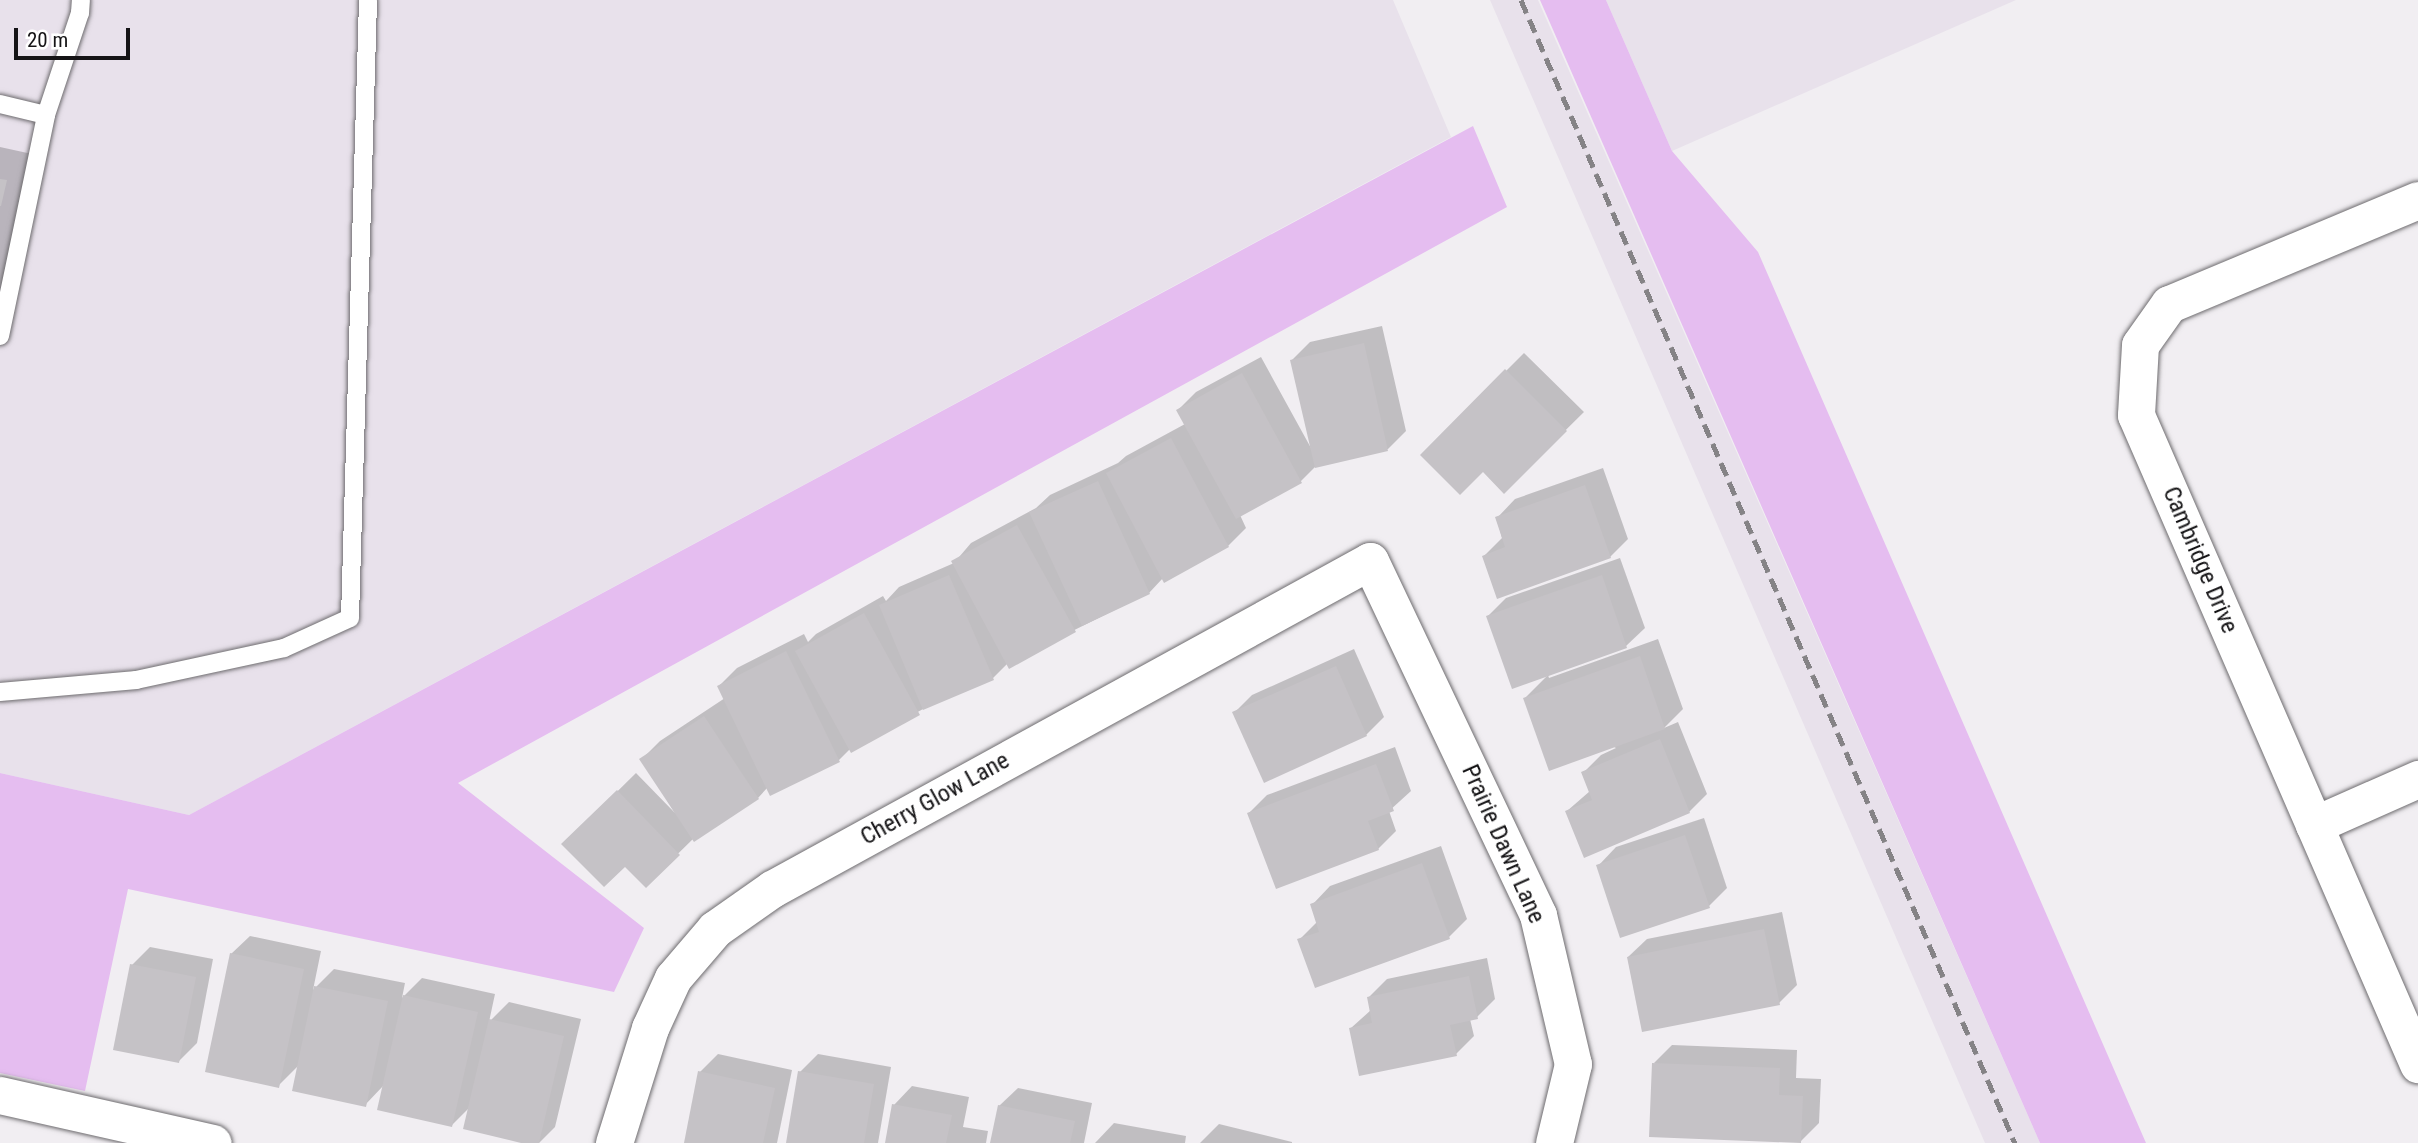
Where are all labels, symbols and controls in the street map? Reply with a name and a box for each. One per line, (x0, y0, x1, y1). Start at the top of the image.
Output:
scale bar (18, 14, 133, 58)
text: 20 m (27, 28, 68, 52)
street label: Cambridge Drive (2156, 482, 2244, 638)
street label: Cherry Glow Lane (856, 746, 1014, 852)
street label: Prairie Dawn Lane (1455, 760, 1551, 928)

